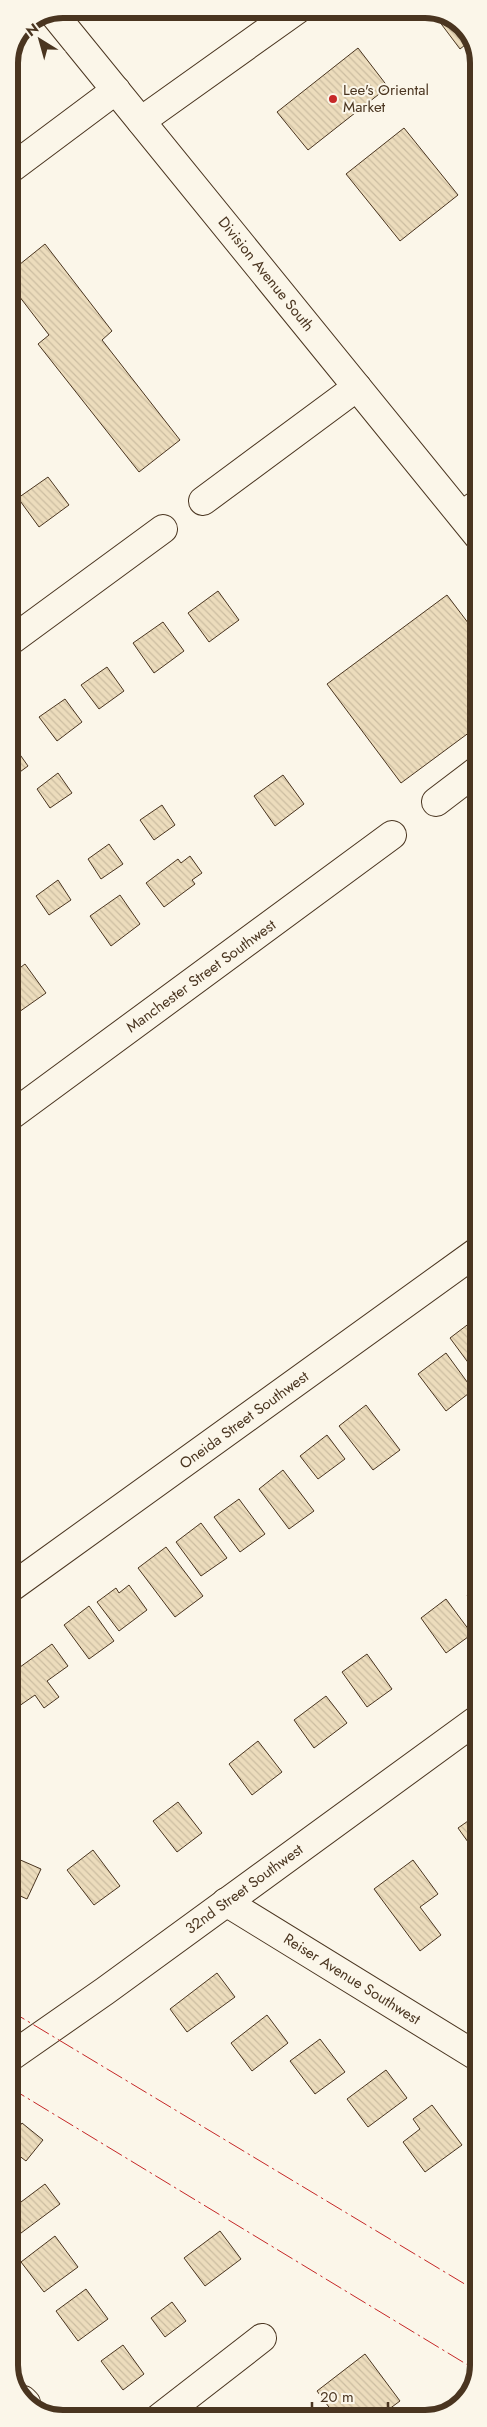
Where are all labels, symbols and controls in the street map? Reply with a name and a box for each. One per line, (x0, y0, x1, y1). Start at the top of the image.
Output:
north arrow (15, 15, 65, 65)
text: N (22, 18, 43, 41)
place label: Lee's Oriental Market (343, 79, 429, 118)
marker: Lee's Oriental Market (327, 93, 339, 105)
street label: Division Avenue South (213, 212, 319, 336)
street label: Manchester Street Southwest (122, 914, 281, 1038)
street label: Oneida Street Southwest (175, 1365, 313, 1474)
street label: 32nd Street Southwest (181, 1838, 308, 1939)
street label: Reiser Avenue Southwest (279, 1928, 425, 2030)
scale bar (312, 2380, 388, 2412)
text: 20 m (320, 2386, 354, 2408)

